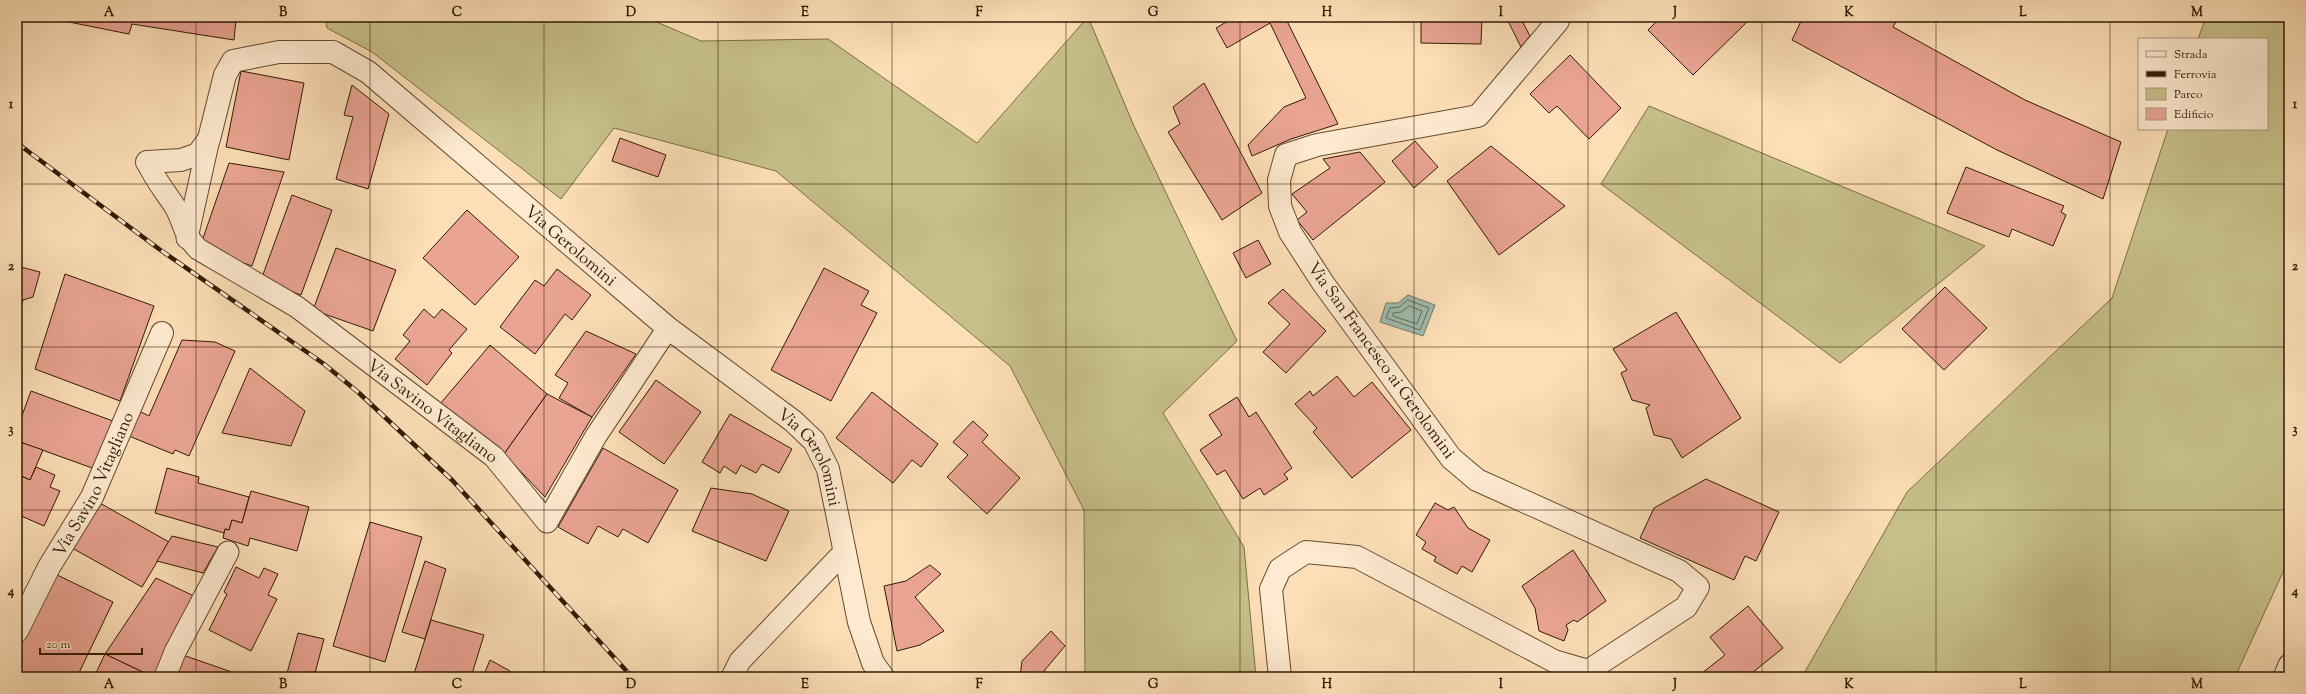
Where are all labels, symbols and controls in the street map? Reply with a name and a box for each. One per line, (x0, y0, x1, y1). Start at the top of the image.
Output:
text: A (104, 4, 115, 22)
text: B (279, 4, 288, 22)
text: C (452, 4, 462, 22)
text: D (626, 4, 636, 22)
text: E (801, 4, 809, 22)
text: F (975, 4, 983, 22)
text: G (1148, 4, 1159, 22)
text: H (1322, 4, 1333, 22)
text: I (1499, 4, 1504, 22)
text: J (1672, 4, 1677, 22)
text: K (1844, 4, 1854, 22)
text: L (2019, 4, 2027, 22)
text: M (2191, 4, 2203, 22)
legend (2138, 38, 2268, 130)
text: Strada (2174, 46, 2208, 64)
text: Ferrovia (2174, 66, 2217, 84)
text: Parco (2174, 86, 2203, 104)
text: 1 (9, 96, 14, 114)
text: 1 (2293, 96, 2298, 114)
text: Edificio (2174, 106, 2214, 124)
street label: Via Gerolomini (519, 201, 621, 293)
text: 2 (8, 258, 15, 276)
street label: Via San Francesco ai Gerolomini (1301, 258, 1460, 465)
text: 2 (2292, 258, 2299, 276)
street label: Via Savino Vitagliano (361, 354, 502, 470)
street label: Via Gerolomini (772, 403, 845, 509)
street label: Via Savino Vitagliano (48, 409, 141, 562)
text: 3 (8, 421, 14, 439)
text: 3 (2292, 421, 2298, 439)
text: 4 (7, 583, 15, 601)
text: 4 (2291, 583, 2299, 601)
scale bar (40, 630, 142, 656)
text: 20 m (46, 636, 71, 654)
text: A (104, 676, 115, 694)
text: B (279, 676, 288, 694)
text: C (452, 676, 462, 694)
text: D (626, 676, 636, 694)
text: E (801, 676, 809, 694)
text: F (975, 676, 983, 694)
text: G (1148, 676, 1159, 694)
text: H (1322, 676, 1333, 694)
text: I (1499, 676, 1504, 694)
text: J (1672, 676, 1677, 694)
text: K (1844, 676, 1854, 694)
text: L (2019, 676, 2027, 694)
text: M (2191, 676, 2203, 694)

